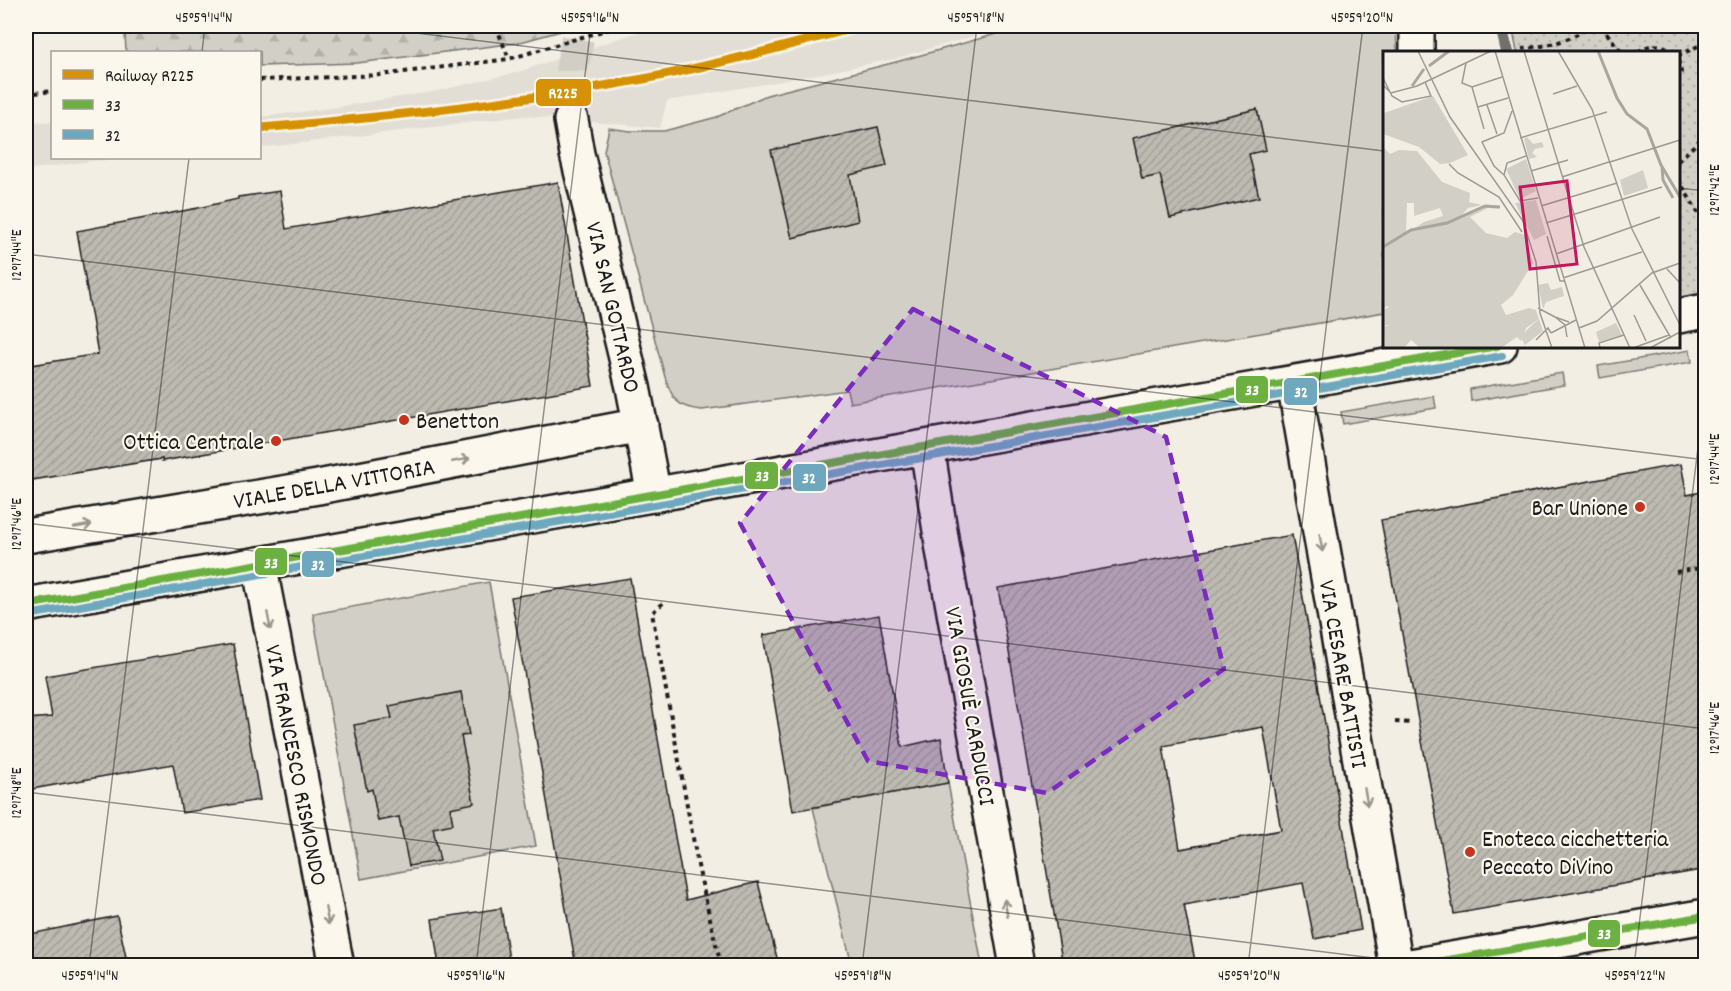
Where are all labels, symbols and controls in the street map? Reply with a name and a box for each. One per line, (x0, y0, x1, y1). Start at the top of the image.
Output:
text: 45°59'14"N (175, 8, 233, 30)
text: 45°59'16"N (561, 8, 619, 30)
text: 45°59'18"N (948, 8, 1004, 30)
text: 45°59'20"N (1331, 8, 1393, 30)
legend (51, 51, 261, 159)
inset map (1383, 51, 1680, 348)
text: Railway R225 (105, 65, 194, 90)
line badge: R225 (535, 78, 592, 107)
text: R225 (548, 83, 578, 106)
text: 33 (105, 95, 121, 120)
text: 32 (105, 125, 121, 150)
text: 12°17'42"E (1705, 164, 1727, 216)
street label: VIA SAN GOTTARDO (575, 219, 647, 397)
text: 12°17'44"E (7, 229, 29, 281)
line badge: 33 (1235, 375, 1269, 404)
line badge: 32 (1283, 377, 1318, 406)
text: 33 (1245, 380, 1259, 403)
text: 32 (1294, 382, 1308, 405)
place label: Benetton (416, 406, 499, 440)
marker: Benetton (397, 413, 411, 427)
place label: Ottica Centrale (123, 427, 264, 461)
text: 12°17'44"E (1705, 433, 1727, 485)
marker: Ottica Centrale (269, 434, 283, 448)
street label: VIALE DELLA VITTORIA (231, 452, 438, 520)
one-way arrow (451, 454, 471, 465)
line badge: 33 (744, 461, 779, 490)
line badge: 32 (792, 463, 827, 492)
text: 33 (755, 466, 769, 489)
text: 32 (802, 468, 816, 491)
place label: Bar Unione (1532, 493, 1628, 527)
text: 12°17'46"E (7, 498, 29, 550)
marker: Bar Unione (1633, 500, 1647, 514)
one-way arrow (73, 520, 93, 531)
one-way arrow (1316, 533, 1327, 552)
line badge: 33 (254, 547, 288, 576)
line badge: 32 (301, 550, 335, 578)
text: 33 (264, 553, 278, 576)
text: 32 (311, 555, 325, 578)
street label: VIA CESARE BATTISTI (1308, 578, 1374, 772)
street label: VIA GIOSUÈ CARDUCCI (934, 604, 1002, 809)
one-way arrow (264, 611, 275, 631)
street label: VIA FRANCESCO RISMONDO (254, 642, 334, 889)
text: 12°17'46"E (1705, 702, 1727, 754)
text: 12°17'48"E (7, 767, 29, 819)
one-way arrow (1361, 787, 1372, 806)
place label: Enoteca cicchetteria Peccato DiVino (1482, 824, 1669, 886)
marker: Enoteca cicchetteria Peccato DiVino (1463, 845, 1477, 859)
one-way arrow (1001, 899, 1012, 918)
one-way arrow (322, 905, 333, 925)
line badge: 33 (1587, 919, 1621, 948)
text: 33 (1597, 924, 1611, 947)
text: 45°59'14"N (61, 966, 119, 988)
text: 45°59'16"N (447, 966, 505, 988)
text: 45°59'18"N (835, 966, 891, 988)
text: 45°59'20"N (1218, 966, 1280, 988)
text: 45°59'22"N (1605, 966, 1665, 988)

